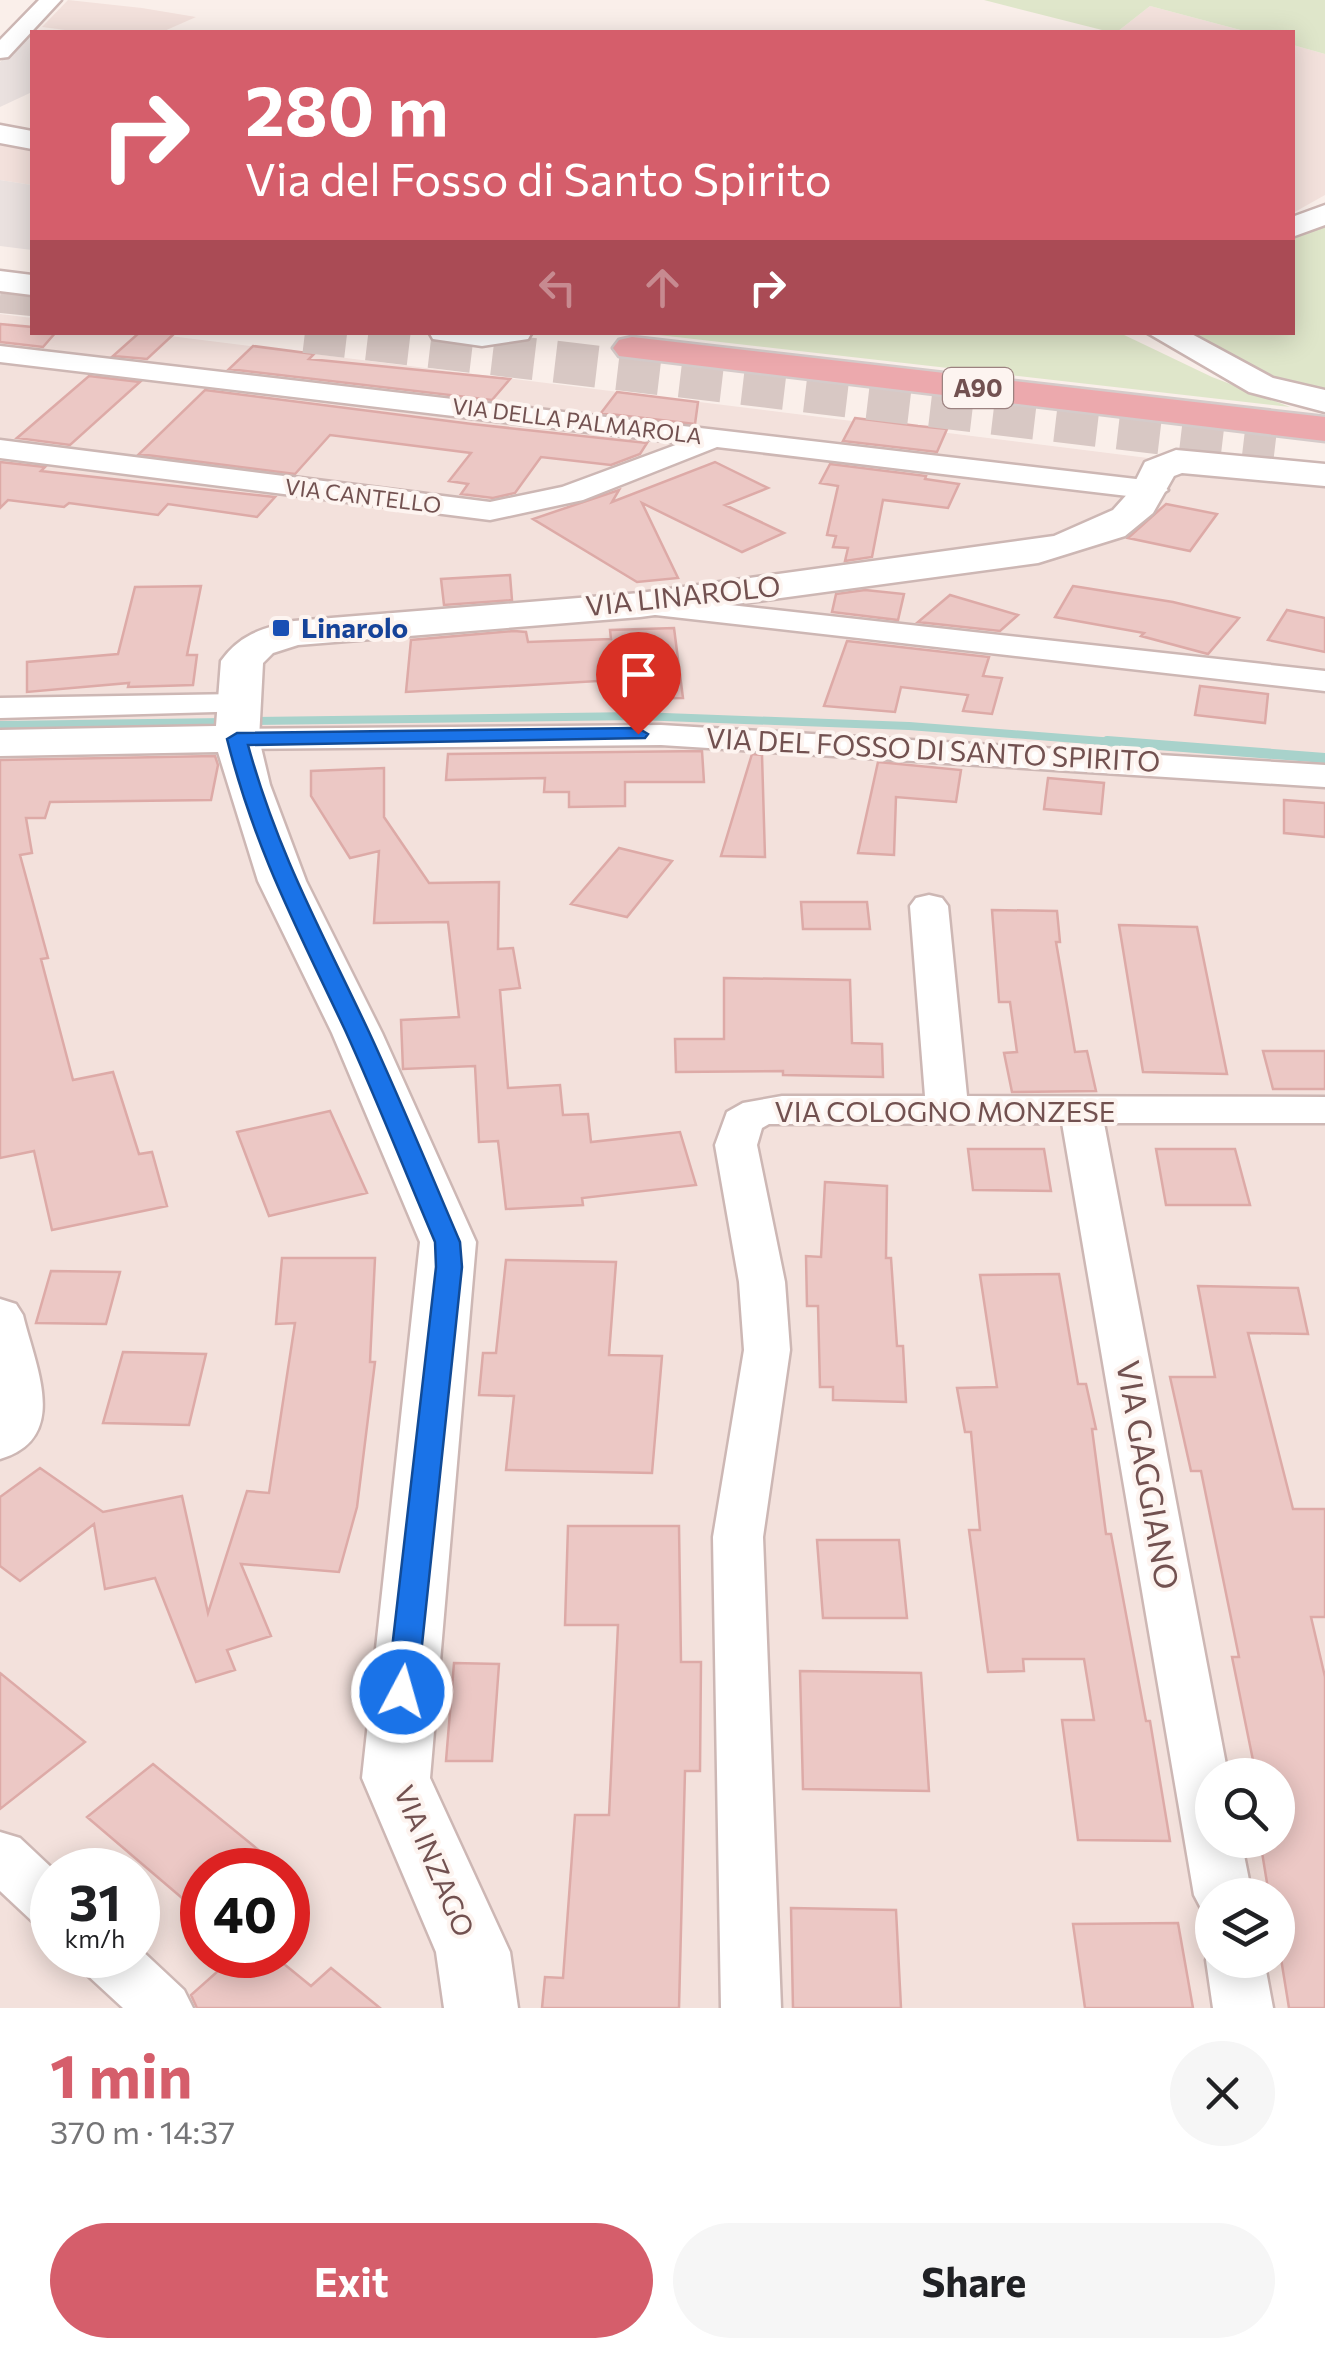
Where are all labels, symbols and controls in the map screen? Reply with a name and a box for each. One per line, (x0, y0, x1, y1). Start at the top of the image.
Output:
text: 280 m (245, 65, 449, 150)
icon: right (80, 70, 210, 200)
text: Via del Fosso di Santo Spirito (245, 150, 832, 205)
icon: left (530, 260, 585, 315)
icon: ahead (635, 260, 690, 315)
icon: right (740, 260, 795, 315)
road number: A90 (943, 368, 1013, 408)
street label: VIA DELLA PALMAROLA (451, 392, 703, 449)
street label: VIA CANTELLO (283, 473, 443, 518)
street label: VIA LINAROLO (584, 568, 782, 622)
place label: Linarolo (301, 610, 408, 644)
marker: Linarolo (270, 617, 292, 639)
pin (596, 632, 681, 735)
icon: arrive (611, 647, 666, 702)
street label: VIA DEL FOSSO DI SANTO SPIRITO (705, 720, 1161, 778)
street label: VIA COLOGNO MONZESE (775, 1094, 1115, 1128)
street label: VIA GAGGIANO (1109, 1357, 1189, 1592)
position arrow (350, 1640, 454, 1744)
map controls (1195, 1758, 1295, 1978)
button: search (1195, 1758, 1295, 1858)
street label: VIA INZAGO (388, 1780, 482, 1942)
speed limit sign: 40 (180, 1848, 310, 1978)
text: 31 (69, 1870, 121, 1931)
button: layers (1195, 1878, 1295, 1978)
text: km/h (65, 1923, 125, 1953)
text: 1 min (50, 2037, 192, 2110)
button: close (1170, 2041, 1275, 2146)
text: 370 m · 14:37 (50, 2111, 235, 2151)
button: Exit (50, 2223, 653, 2338)
button: Share (673, 2223, 1275, 2338)

